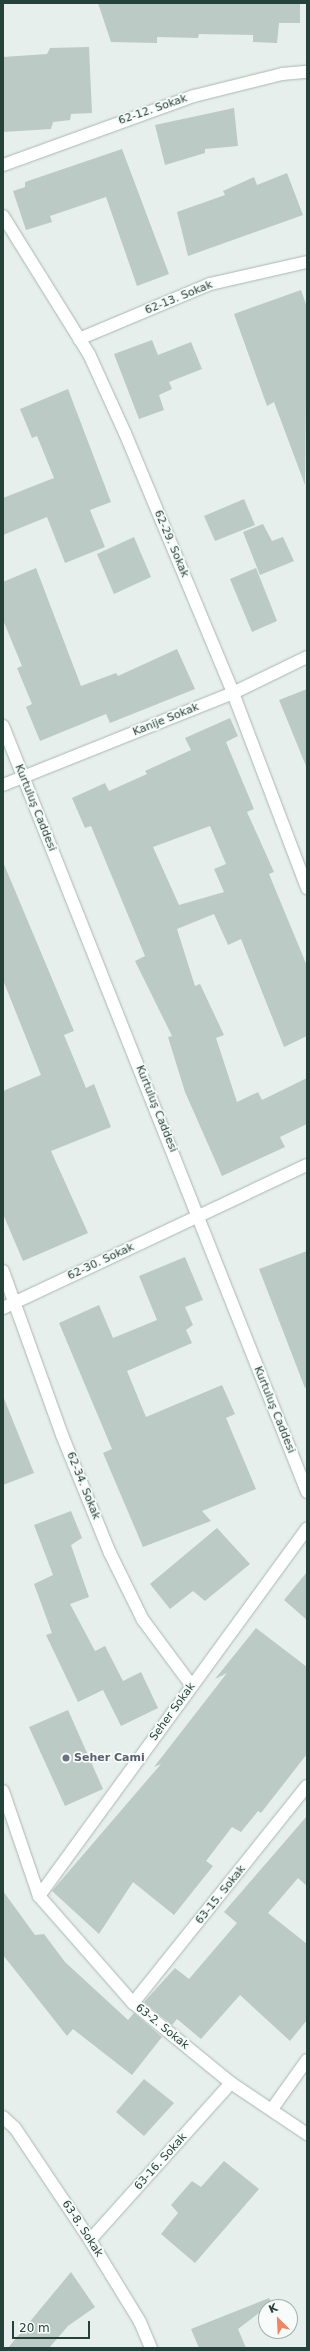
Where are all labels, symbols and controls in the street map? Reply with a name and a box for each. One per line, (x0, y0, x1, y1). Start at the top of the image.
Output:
street label: 62-12. Sokak (117, 92, 189, 128)
street label: 62-13. Sokak (143, 278, 215, 318)
street label: 62-29. Sokak (151, 508, 191, 580)
street label: Kanije Sokak (131, 701, 201, 739)
street label: Kurtuluş Caddesi (12, 763, 58, 853)
street label: Kurtuluş Caddesi (133, 1064, 179, 1154)
street label: 62-30. Sokak (66, 1241, 136, 1283)
street label: Kurtuluş Caddesi (251, 1365, 297, 1455)
street label: 62-34. Sokak (63, 1450, 103, 1522)
street label: Seher Sokak (148, 1680, 198, 1744)
place label: Seher Cami (74, 1751, 145, 1765)
marker: Seher Cami (61, 1753, 71, 1763)
street label: 63-15. Sokak (193, 1863, 249, 1927)
street label: 63-2. Sokak (133, 2001, 191, 2053)
street label: 63-16. Sokak (132, 2131, 190, 2193)
street label: 63-8. Sokak (59, 2198, 105, 2260)
north arrow (258, 2299, 298, 2339)
text: K (267, 2301, 280, 2316)
scale bar (14, 2313, 92, 2339)
text: 20 m (19, 2321, 50, 2335)

